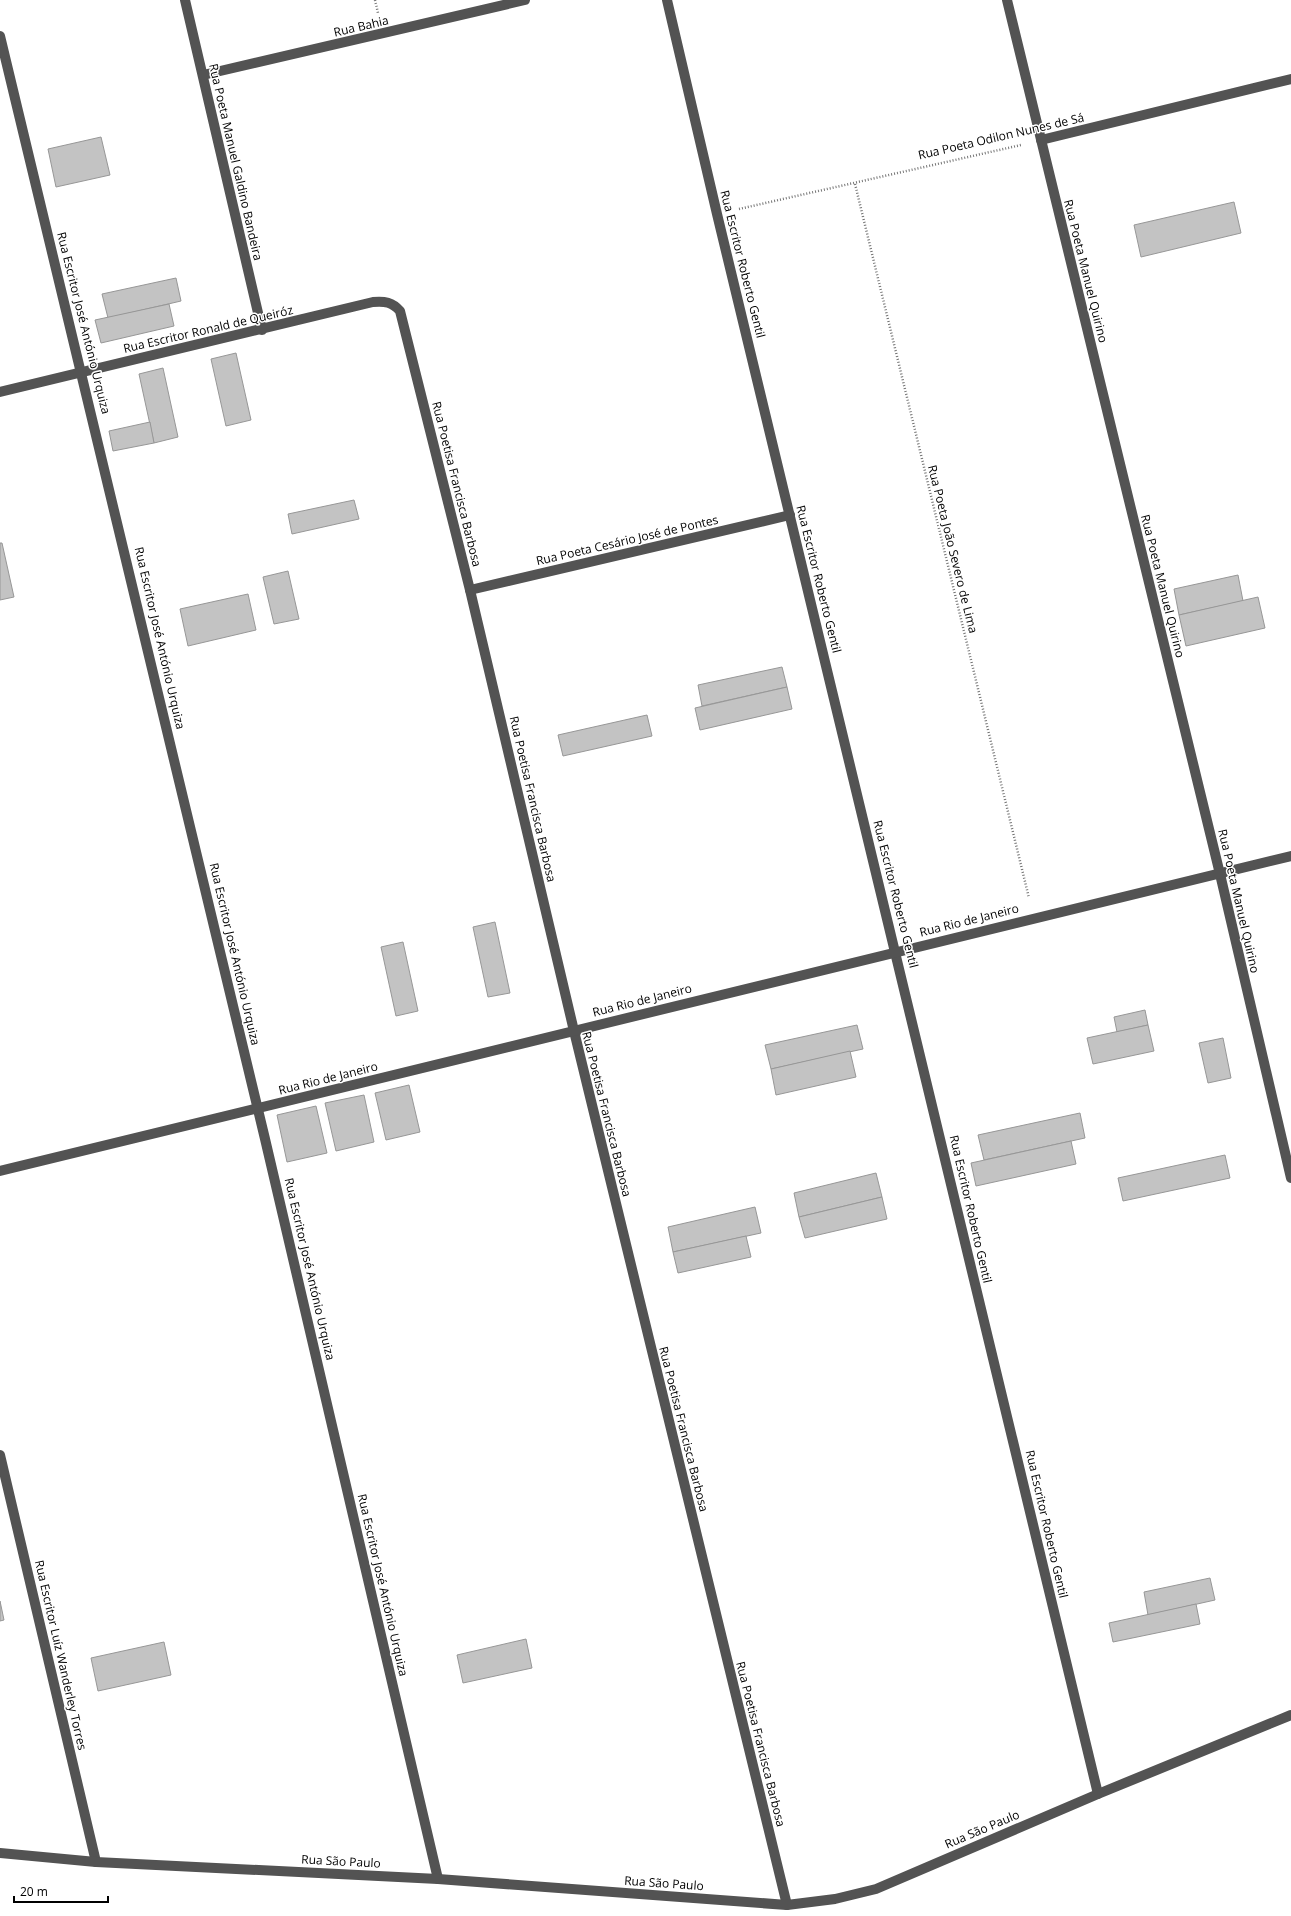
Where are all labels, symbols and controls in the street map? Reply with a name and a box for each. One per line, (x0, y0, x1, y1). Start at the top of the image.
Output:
street label: Rua Bahia (332, 11, 390, 41)
street label: Rua Poeta Manuel Galdino Bandeira (205, 62, 267, 262)
street label: Rua Poeta Odilon Nunes de Sá (916, 109, 1086, 163)
street label: Rua Escritor Roberto Gentil (716, 188, 770, 340)
street label: Rua Poeta Manuel Quirino (1060, 198, 1112, 344)
street label: Rua Escritor José António Urquiza (53, 230, 115, 416)
street label: Rua Escritor Ronald de Queiróz (121, 301, 295, 357)
street label: Rua Poetisa Francisca Barbosa (428, 399, 486, 569)
street label: Rua Poeta João Severo de Lima (924, 463, 982, 635)
street label: Rua Escritor Roberto Gentil (792, 503, 846, 655)
street label: Rua Poeta Cesário José de Pontes (534, 511, 720, 569)
street label: Rua Poeta Manuel Quirino (1137, 513, 1189, 659)
street label: Rua Escritor José António Urquiza (131, 545, 189, 731)
street label: Rua Poetisa Francisca Barbosa (506, 714, 560, 884)
street label: Rua Escritor Roberto Gentil (869, 818, 923, 970)
street label: Rua Poeta Manuel Quirino (1214, 827, 1264, 975)
street label: Rua Escritor José António Urquiza (206, 861, 264, 1047)
street label: Rua Rio de Janeiro (918, 899, 1020, 941)
street label: Rua Rio de Janeiro (591, 979, 693, 1021)
street label: Rua Poetisa Francisca Barbosa (578, 1029, 636, 1199)
street label: Rua Rio de Janeiro (277, 1057, 379, 1099)
street label: Rua Escritor Roberto Gentil (946, 1133, 996, 1285)
street label: Rua Escritor José António Urquiza (281, 1176, 339, 1362)
street label: Rua Poetisa Francisca Barbosa (655, 1344, 713, 1514)
street label: Rua Escritor Roberto Gentil (1022, 1448, 1072, 1600)
street label: Rua Escritor José António Urquiza (354, 1492, 412, 1678)
street label: Rua Escritor Luíz Wanderley Torres (31, 1558, 91, 1752)
street label: Rua Poetisa Francisca Barbosa (732, 1659, 790, 1829)
street label: Rua São Paulo (942, 1806, 1022, 1852)
street label: Rua São Paulo (301, 1850, 381, 1872)
street label: Rua São Paulo (624, 1872, 704, 1894)
scale bar (14, 1878, 108, 1904)
text: 20 m (20, 1883, 48, 1900)

